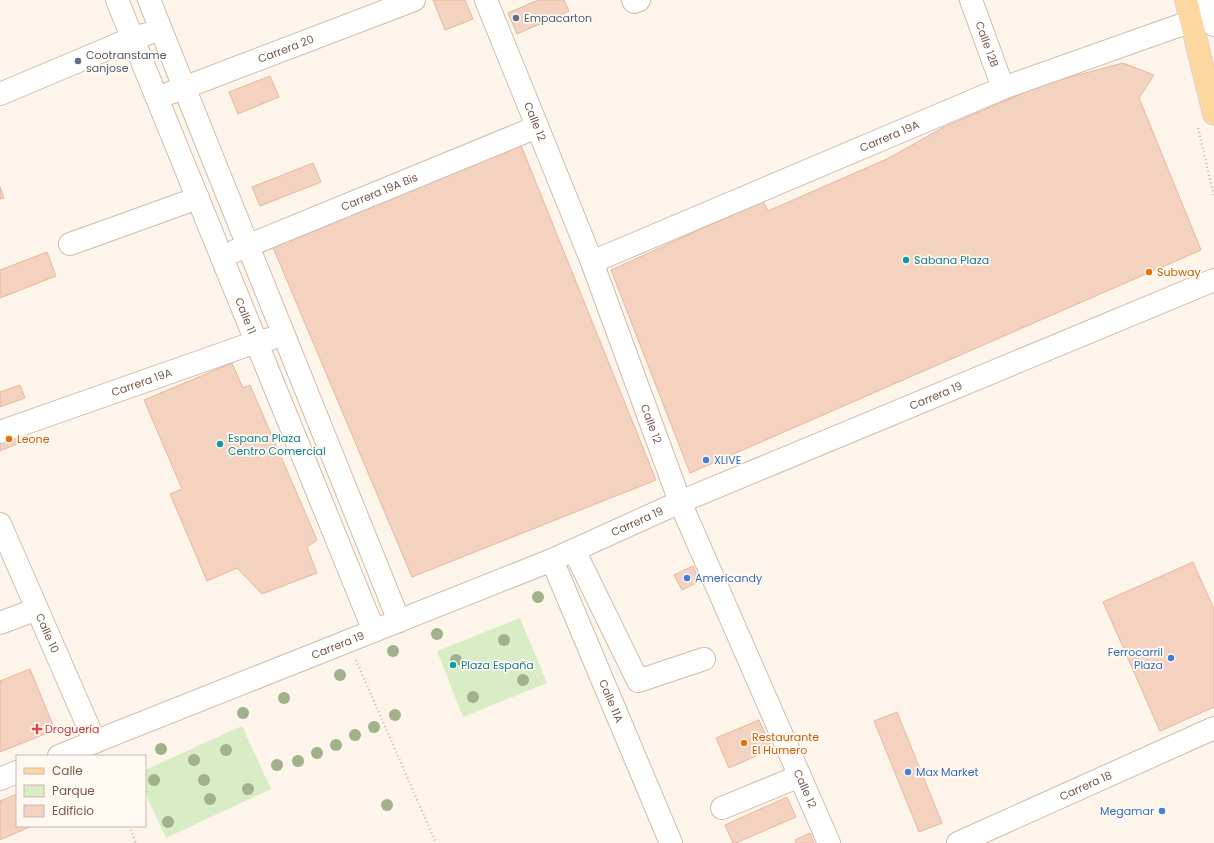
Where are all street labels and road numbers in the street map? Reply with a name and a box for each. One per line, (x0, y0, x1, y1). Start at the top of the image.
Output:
street label: Calle 12B (971, 19, 1003, 70)
street label: Carrera 20 (256, 31, 316, 67)
street label: Calle 12 (520, 99, 550, 143)
street label: Carrera 19A (857, 116, 922, 156)
street label: Carrera 19A Bis (339, 169, 420, 215)
street label: Calle 11 (231, 295, 260, 337)
street label: Carrera 19A (109, 364, 175, 400)
street label: Carrera 19 (907, 378, 965, 414)
street label: Calle 12 (637, 402, 666, 446)
street label: Carrera 19 (608, 503, 666, 540)
street label: Calle 10 (32, 611, 63, 655)
street label: Carrera 19 (309, 627, 367, 663)
street label: Calle 11A (595, 677, 628, 726)
street label: Calle 12 (790, 767, 821, 811)
street label: Carrera 18 (1057, 767, 1115, 804)

